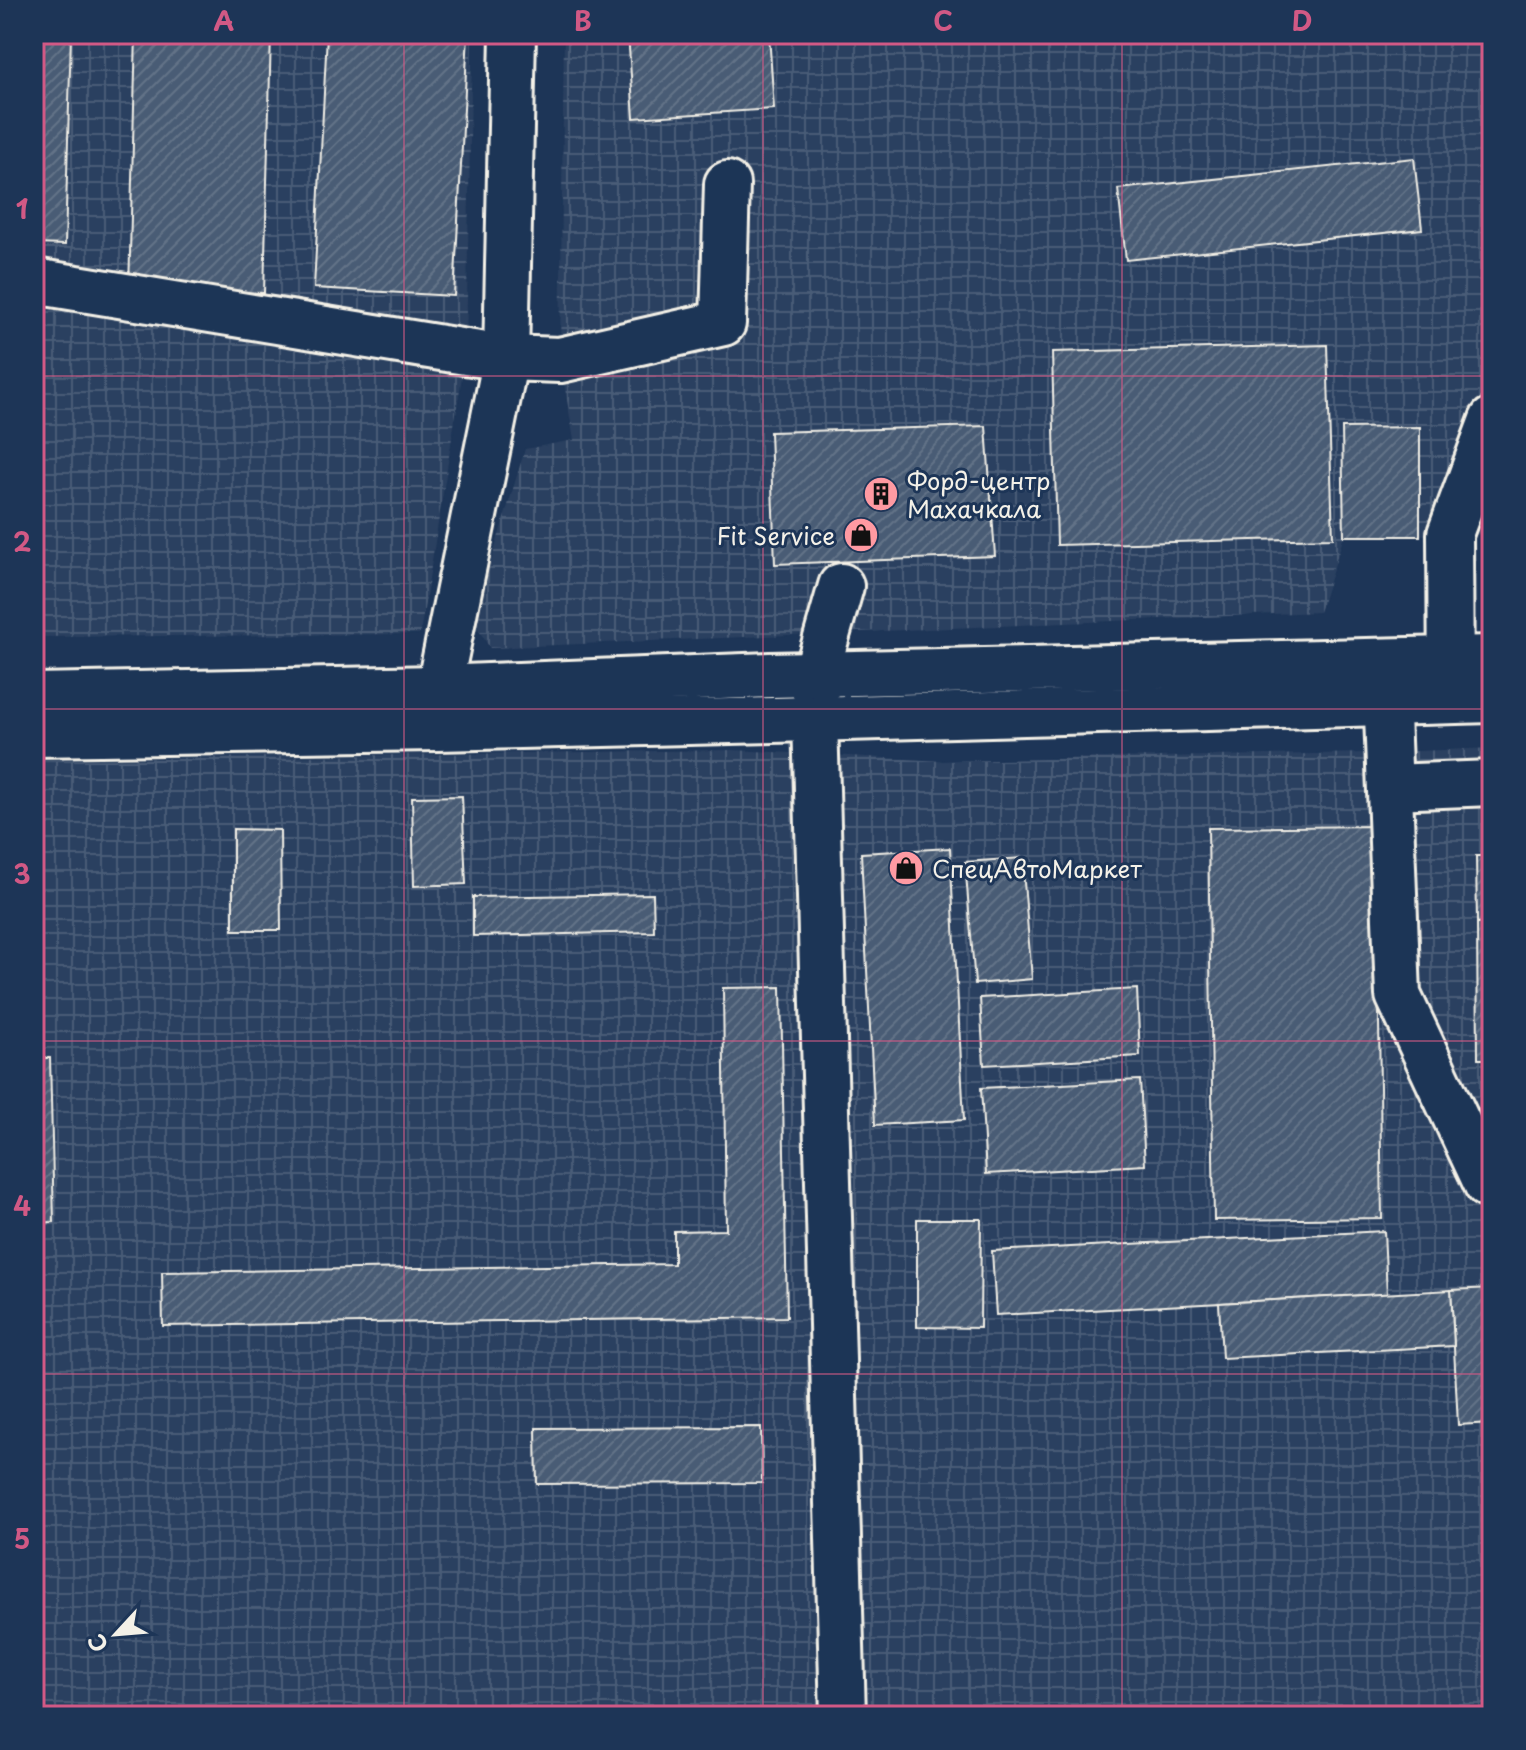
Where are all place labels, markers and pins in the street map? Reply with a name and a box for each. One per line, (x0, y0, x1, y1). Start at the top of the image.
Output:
place label: Форд-центр Махачкала (907, 462, 1050, 526)
building icon: Форд-центр Махачкала (862, 475, 900, 513)
shop icon: Fit Service (842, 516, 880, 554)
place label: Fit Service (716, 517, 835, 553)
shop icon: СпецАвтоМаркет (887, 849, 925, 887)
place label: СпецАвтоМаркет (932, 850, 1142, 886)

